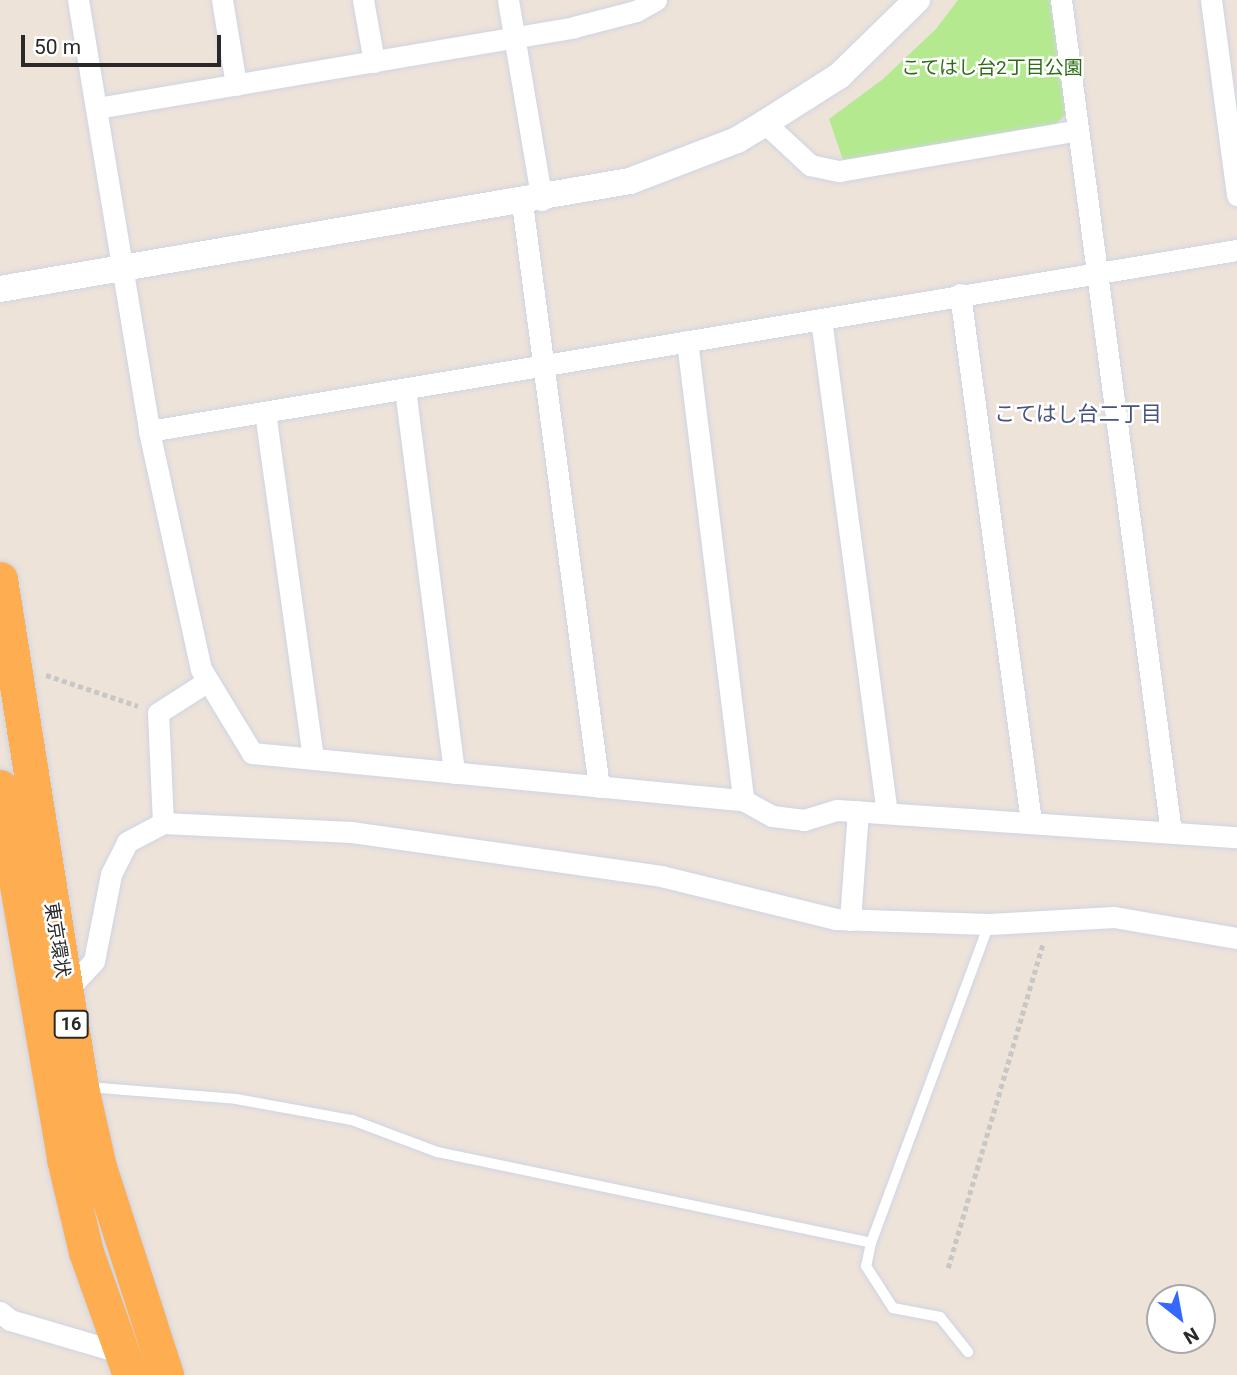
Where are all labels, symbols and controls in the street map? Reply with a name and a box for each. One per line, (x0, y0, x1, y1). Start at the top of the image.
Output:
scale bar (24, 21, 224, 65)
text: 50 m (34, 35, 81, 59)
park label: こてはし台2丁目公園 (901, 57, 1083, 79)
district label: こてはし台二丁目 (994, 401, 1162, 427)
street label: 東京環状 (40, 901, 74, 979)
road number: 16 (54, 1009, 88, 1038)
north arrow (1146, 1284, 1216, 1354)
text: N (1179, 1322, 1203, 1349)

